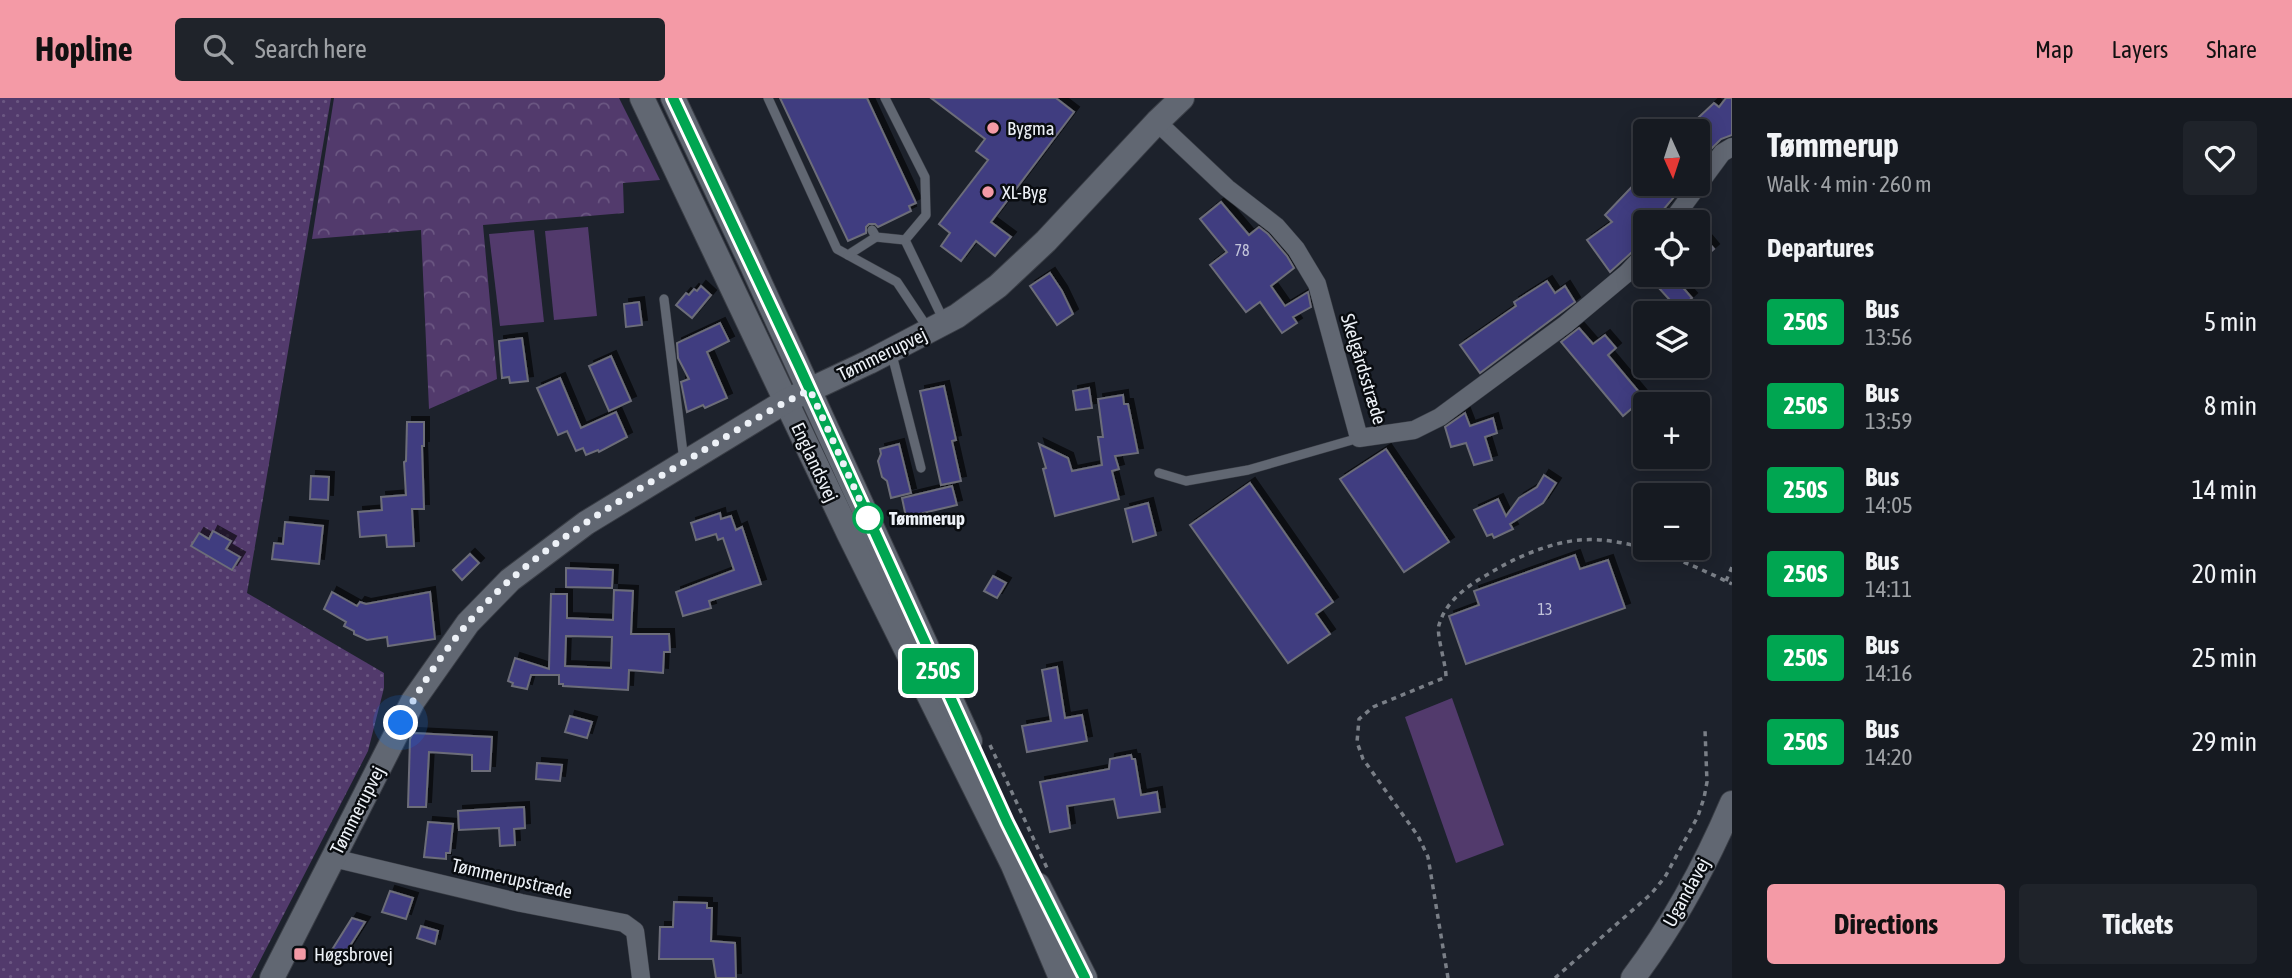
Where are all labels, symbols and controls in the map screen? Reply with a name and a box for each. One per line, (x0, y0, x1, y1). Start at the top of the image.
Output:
search box (175, 18, 665, 81)
text: Hopline (35, 30, 133, 68)
icon: search (199, 30, 237, 68)
text: Search here (255, 34, 367, 64)
text: Map (2035, 36, 2074, 63)
text: Layers (2112, 36, 2168, 63)
text: Share (2206, 36, 2257, 63)
place label: Bygma (1007, 117, 1055, 139)
north arrow (1633, 119, 1710, 196)
map controls (1633, 119, 1710, 560)
marker: Bygma (985, 120, 1001, 136)
button: heart (2183, 121, 2257, 195)
text: Tømmerup (1767, 126, 1899, 164)
text: Walk · 4 min · 260 m (1767, 171, 1931, 197)
place label: XL-Byg (1002, 181, 1048, 203)
marker: XL-Byg (980, 184, 996, 200)
button: locate (1633, 210, 1710, 287)
text: Departures (1767, 233, 1874, 263)
house number: 78 (1234, 241, 1250, 259)
text: Bus (1865, 294, 1899, 324)
button: layers (1633, 301, 1710, 378)
text: 5 min (2204, 307, 2257, 337)
text: 250S (1784, 308, 1827, 335)
street label: Skelgårdsstræde (1337, 311, 1391, 427)
street label: Tømmerupvej (834, 323, 930, 385)
text: 13:56 (1865, 324, 1912, 350)
text: Bus (1865, 378, 1899, 408)
text: 8 min (2204, 391, 2257, 421)
button: + (1633, 392, 1710, 469)
text: 250S (1784, 392, 1827, 419)
text: 13:59 (1865, 408, 1912, 434)
street label: Englandsvej (787, 419, 843, 505)
text: Bus (1865, 462, 1899, 492)
text: 14 min (2192, 475, 2257, 505)
text: 250S (1784, 476, 1827, 503)
button: − (1633, 483, 1710, 560)
text: 14:05 (1865, 492, 1913, 518)
marker: Tømmerup (853, 503, 883, 533)
place label: Tømmerup (889, 507, 965, 529)
text: Bus (1865, 546, 1899, 576)
text: 20 min (2192, 559, 2257, 589)
text: 250S (1784, 560, 1827, 587)
text: 14:11 (1865, 576, 1912, 602)
house number: 13 (1537, 600, 1553, 618)
text: Bus (1865, 630, 1899, 660)
text: 25 min (2192, 643, 2257, 673)
text: 250S (1784, 644, 1827, 671)
line badge: 250S (889, 648, 987, 694)
text: 250S (916, 657, 960, 684)
text: 14:16 (1865, 660, 1912, 686)
your location (383, 705, 418, 740)
text: Bus (1865, 714, 1899, 744)
text: 29 min (2192, 727, 2257, 757)
text: 250S (1784, 728, 1827, 755)
text: 14:20 (1865, 744, 1912, 770)
street label: Tømmerupvej (325, 762, 389, 858)
street label: Tømmerupstræde (450, 853, 574, 903)
street label: Ugandavej (1658, 854, 1714, 930)
button: Directions (1767, 884, 2005, 964)
button: Tickets (2019, 884, 2257, 964)
place label: Høgsbrovej (314, 943, 393, 965)
marker: Høgsbrovej (292, 946, 308, 962)

